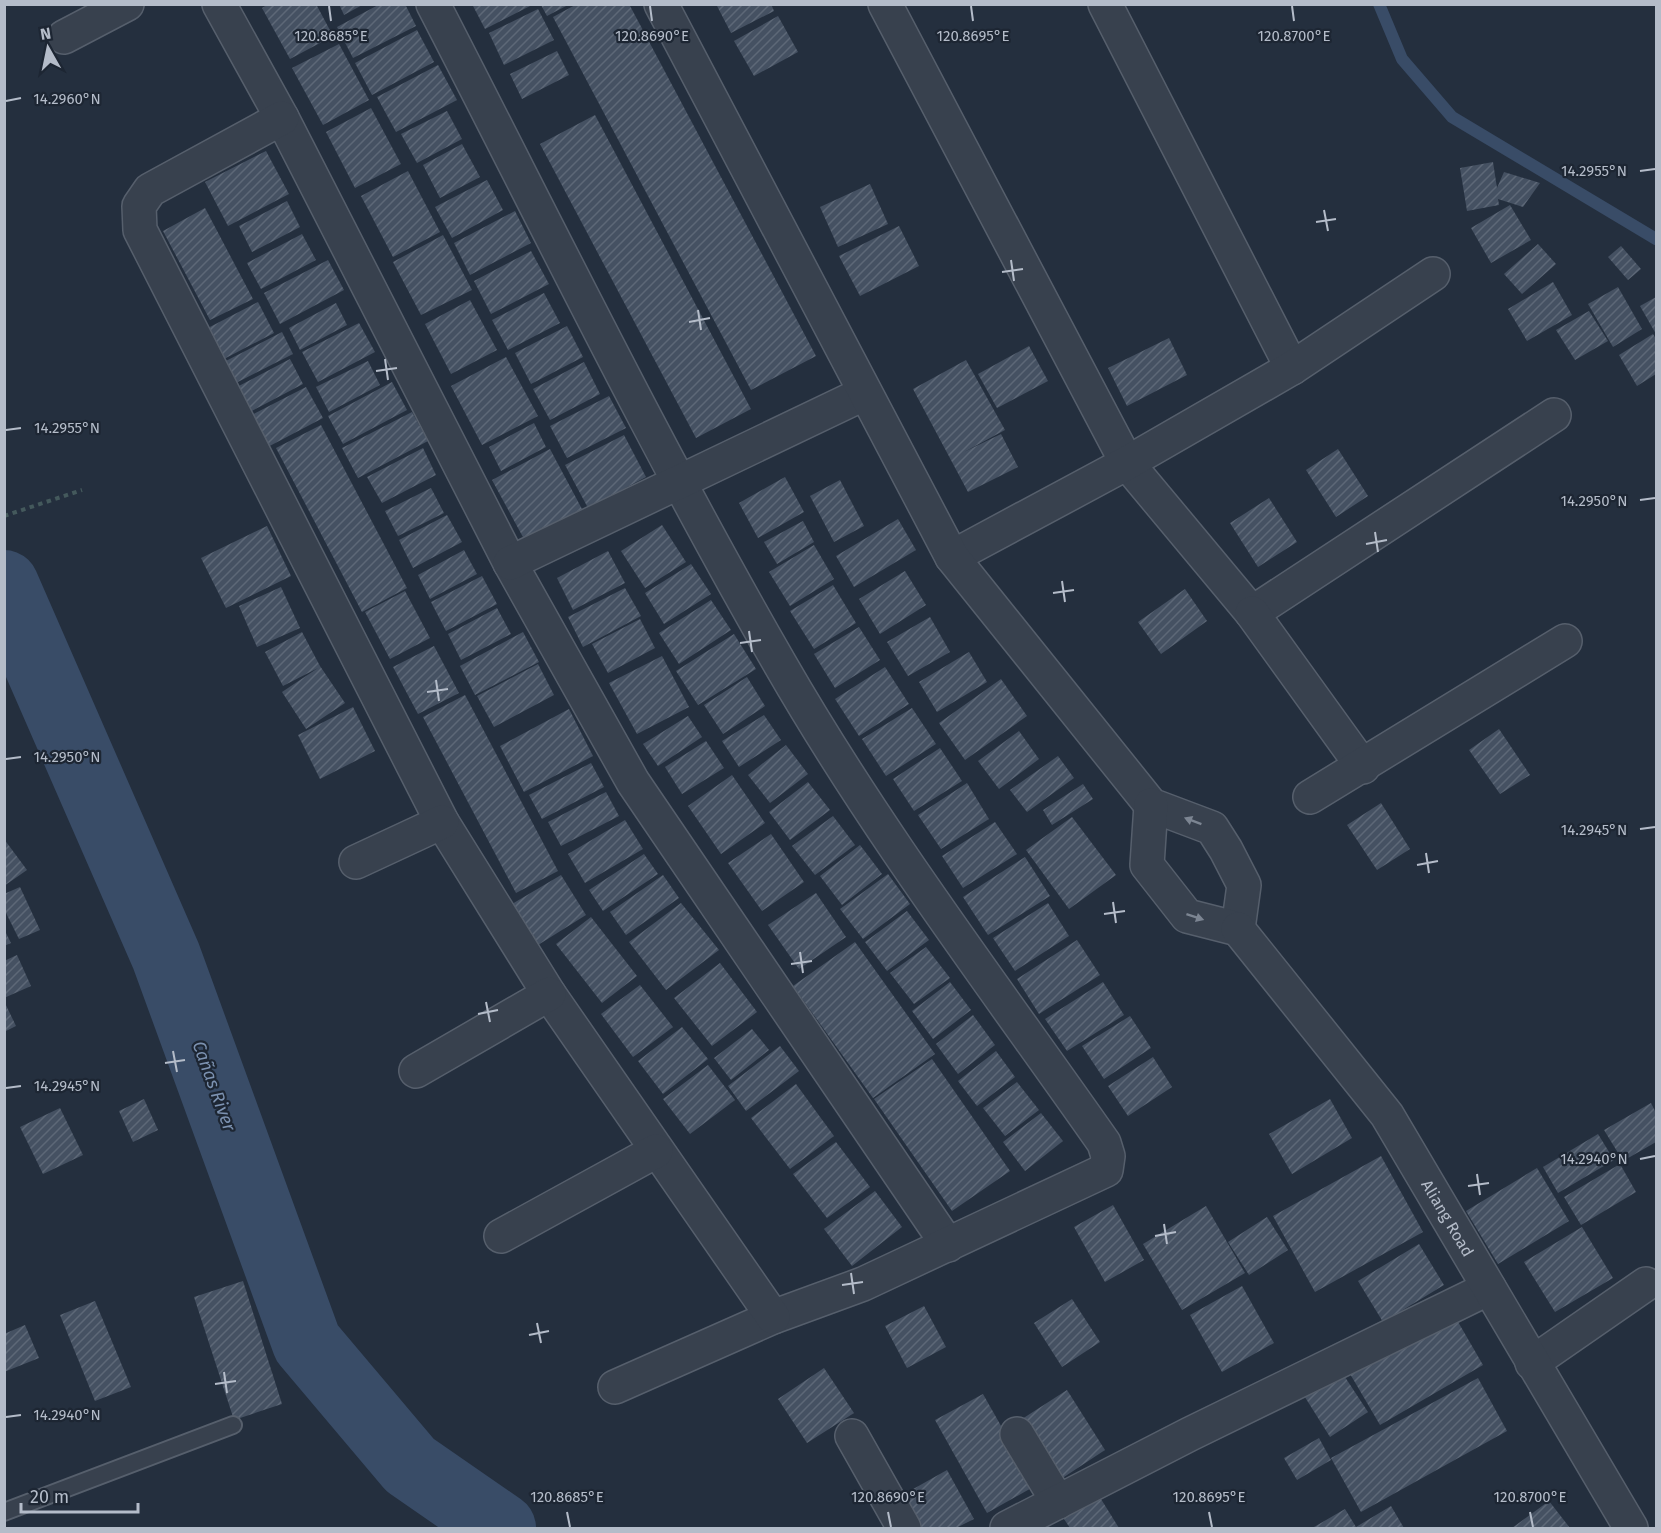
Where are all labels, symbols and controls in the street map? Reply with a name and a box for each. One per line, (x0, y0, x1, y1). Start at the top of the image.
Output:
north arrow (18, 18, 78, 78)
text: N (39, 23, 52, 44)
text: 120.8685°E (294, 27, 368, 45)
text: 120.8690°E (615, 27, 689, 45)
text: 120.8695°E (936, 27, 1010, 45)
text: 120.8700°E (1257, 27, 1331, 45)
text: 14.2960°N (33, 90, 101, 108)
text: 14.2955°N (1561, 162, 1627, 180)
text: 14.2955°N (34, 419, 100, 437)
text: 14.2950°N (1560, 492, 1628, 510)
text: 14.2950°N (33, 748, 101, 766)
one-way arrow (1184, 816, 1202, 825)
text: 14.2945°N (1561, 821, 1627, 839)
one-way arrow (1186, 913, 1204, 922)
water label: Cañas River (188, 1038, 241, 1135)
text: 14.2945°N (34, 1077, 100, 1095)
text: 14.2940°N (1560, 1150, 1628, 1168)
street label: Aliang Road (1417, 1176, 1478, 1260)
text: 14.2940°N (33, 1406, 101, 1424)
scale bar (21, 1476, 138, 1514)
text: 20 m (30, 1486, 69, 1508)
text: 120.8685°E (530, 1488, 604, 1506)
text: 120.8690°E (851, 1488, 925, 1506)
text: 120.8695°E (1172, 1488, 1246, 1506)
text: 120.8700°E (1493, 1488, 1567, 1506)

